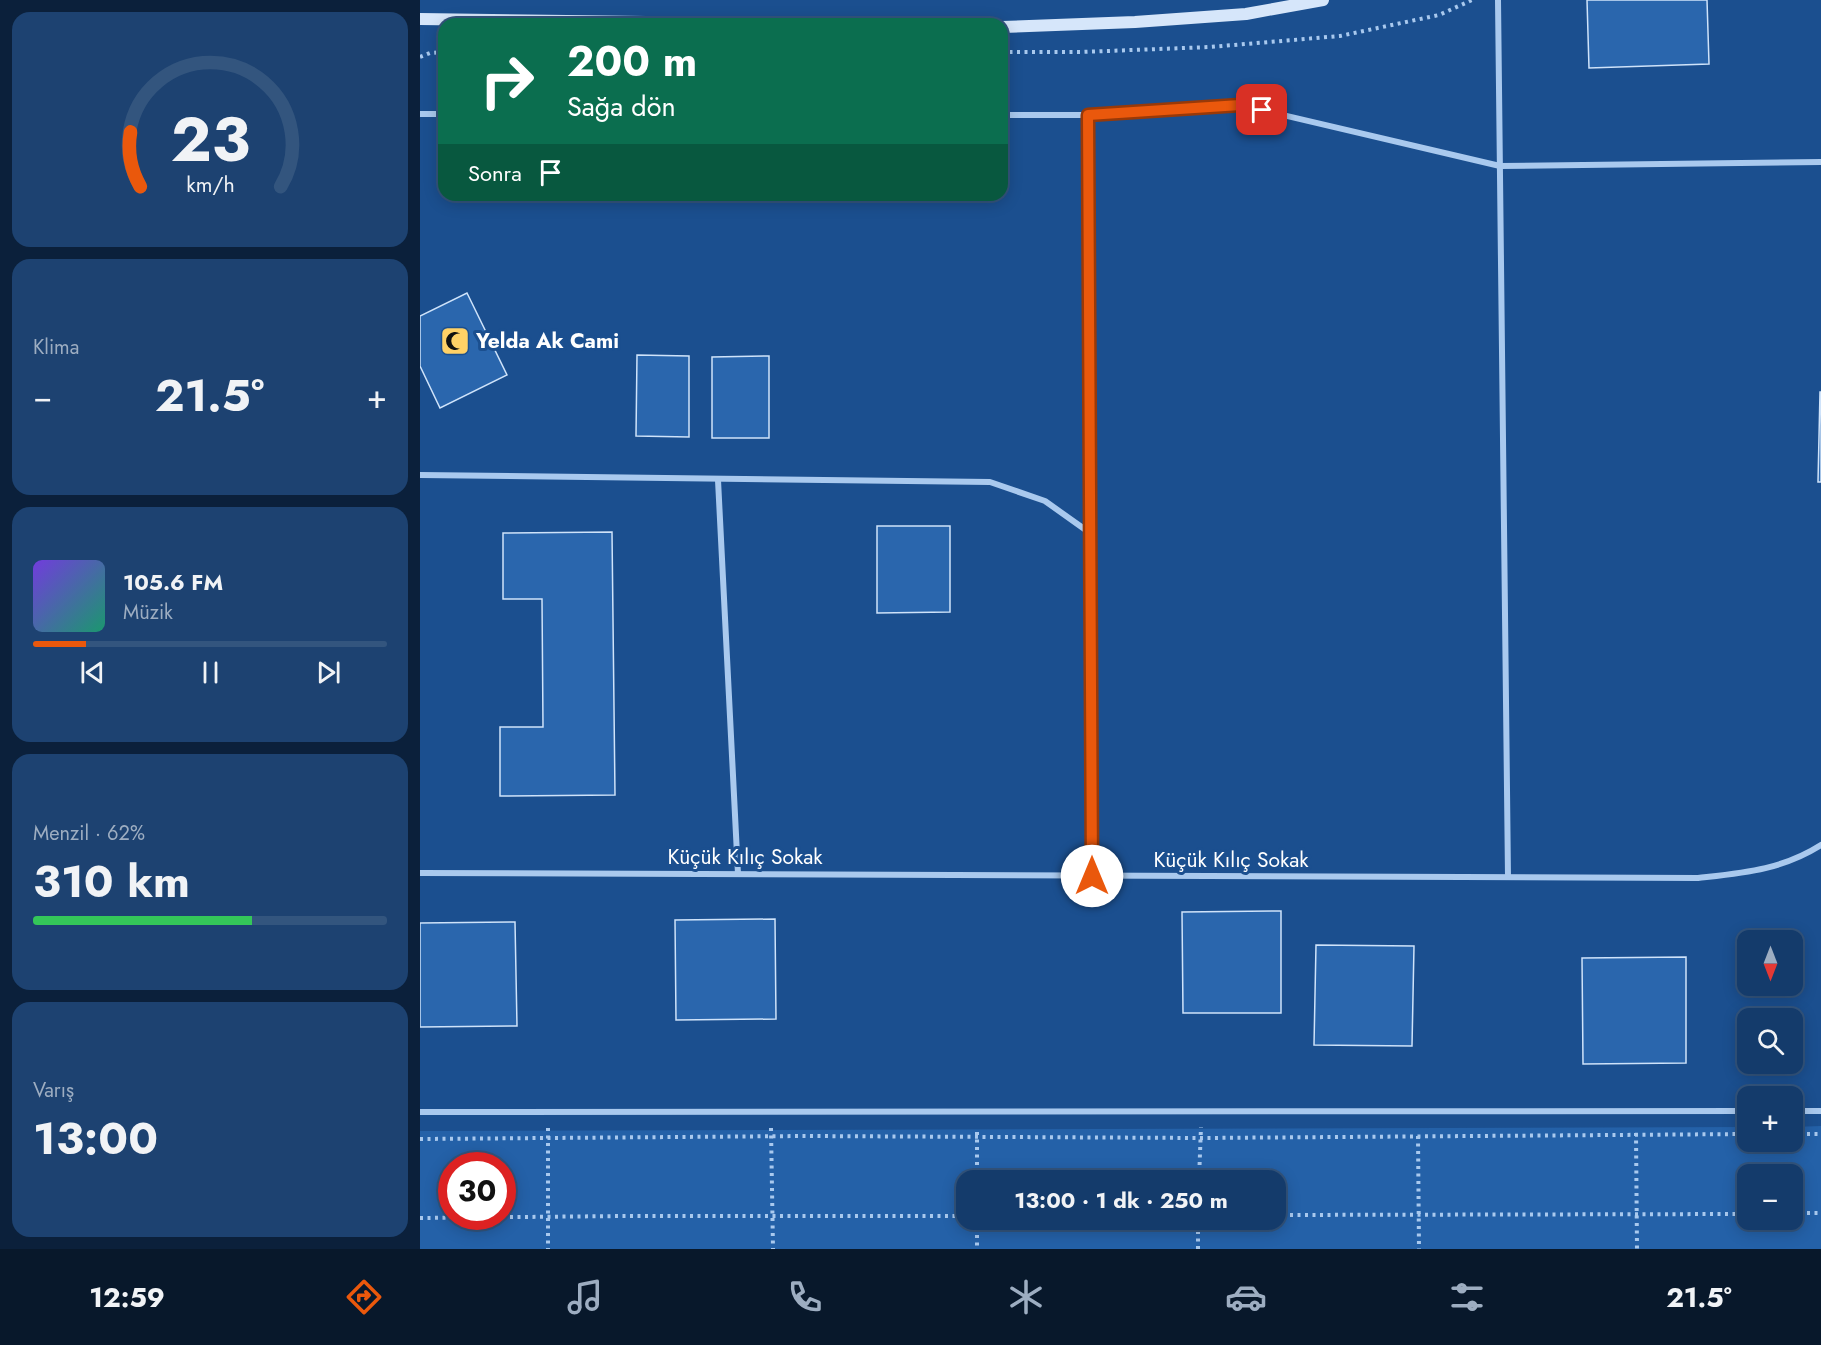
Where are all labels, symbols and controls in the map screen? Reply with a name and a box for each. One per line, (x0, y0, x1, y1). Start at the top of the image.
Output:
text: 200 m (567, 31, 697, 92)
icon: right (468, 42, 546, 120)
pin (1236, 84, 1287, 135)
text: Sağa dön (567, 87, 676, 126)
icon: arrive (1245, 93, 1278, 126)
text: 23 (170, 94, 250, 184)
icon: arrive (534, 156, 567, 189)
text: Sonra (468, 157, 522, 189)
text: km/h (186, 169, 234, 200)
mosque icon: Yelda Ak Cami (439, 325, 471, 357)
place label: Yelda Ak Cami (475, 326, 619, 356)
text: Klima (33, 333, 79, 362)
text: 21.5° (155, 363, 264, 428)
text: − (33, 373, 52, 420)
text: + (367, 373, 387, 420)
text: 105.6 FM (123, 566, 223, 598)
text: Müzik (123, 598, 173, 627)
icon: previous (76, 656, 109, 689)
icon: pause (194, 656, 227, 689)
icon: next (312, 656, 345, 689)
text: Menzil · 62% (33, 819, 145, 848)
street label: Küçük Kılıç Sokak (667, 842, 823, 872)
position arrow (1060, 844, 1124, 908)
street label: Küçük Kılıç Sokak (1153, 845, 1309, 875)
text: 310 km (33, 849, 190, 914)
north arrow (1737, 930, 1803, 996)
map controls (1737, 930, 1803, 1230)
button: search (1737, 1008, 1803, 1074)
text: Varış (33, 1076, 74, 1105)
button: + (1737, 1086, 1803, 1152)
text: 13:00 (33, 1106, 158, 1171)
speed limit sign: 30 (438, 1152, 516, 1230)
button: − (1737, 1164, 1803, 1230)
text: 13:00 · 1 dk · 250 m (1014, 1184, 1228, 1216)
icon: directions (343, 1276, 385, 1318)
icon: music (564, 1276, 606, 1318)
icon: phone (784, 1276, 826, 1318)
icon: climate (1005, 1276, 1047, 1318)
icon: car (1225, 1276, 1267, 1318)
icon: filters (1446, 1276, 1488, 1318)
text: 12:59 (89, 1278, 165, 1317)
text: 21.5° (1666, 1278, 1732, 1317)

